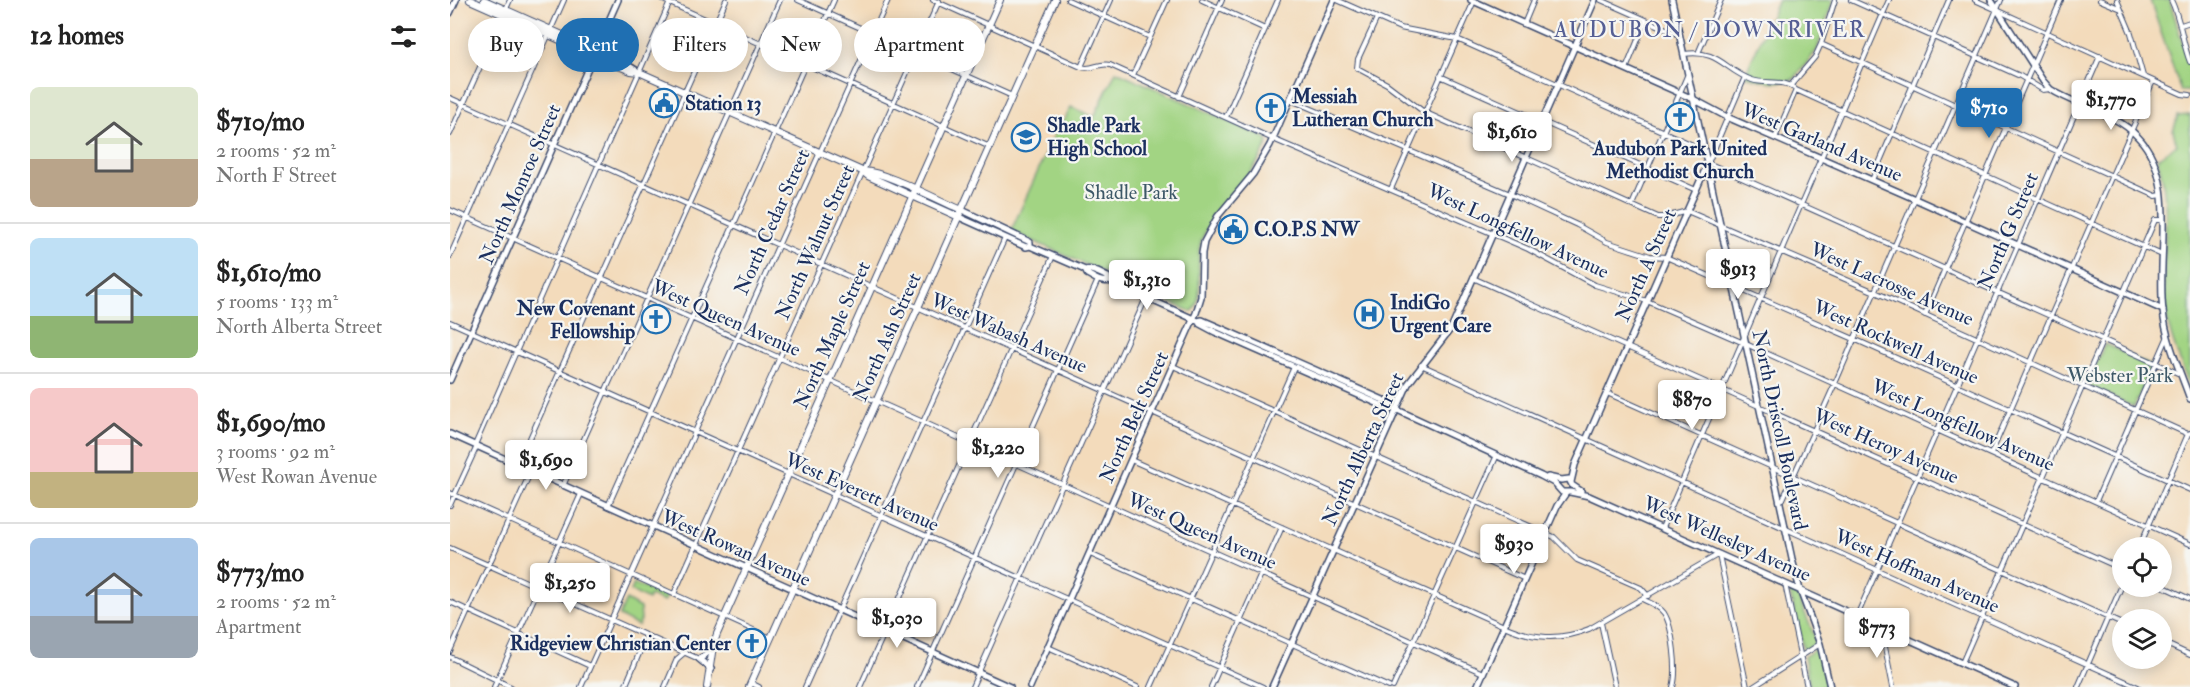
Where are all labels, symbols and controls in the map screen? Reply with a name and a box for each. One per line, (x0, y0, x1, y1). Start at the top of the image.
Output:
district label: AUDUBON / DOWNRIVER (1553, 16, 1866, 44)
chip: Buy (468, 18, 544, 72)
chip: Rent (556, 18, 639, 72)
chip: Filters (651, 18, 748, 72)
chip: New (760, 18, 842, 72)
chip: Apartment (854, 18, 985, 72)
text: 12 homes (30, 20, 124, 52)
icon: filters (387, 20, 420, 53)
pin: $1,770 (2062, 80, 2160, 131)
place label: Messiah Lutheran Church (1291, 84, 1434, 132)
public building icon: Station 13 (648, 87, 680, 119)
text: $1,770 (2085, 87, 2137, 112)
pin: $710 (1953, 88, 2025, 139)
place label: Station 13 (685, 91, 762, 116)
church icon: Messiah Lutheran Church (1255, 92, 1287, 124)
text: $710 (1970, 95, 2008, 120)
street label: West Garland Avenue (1737, 96, 1906, 187)
street label: North Monroe Street (474, 100, 567, 268)
church icon: Audubon Park United Methodist Church (1664, 101, 1696, 133)
text: $710/mo (216, 106, 304, 138)
icon: home (78, 111, 150, 183)
pin: $1,610 (1463, 112, 1561, 163)
place label: Shadle Park High School (1047, 113, 1148, 162)
text: $1,610 (1487, 119, 1537, 144)
school or university icon: Shadle Park High School (1010, 121, 1042, 153)
place label: Audubon Park United Methodist Church (1592, 136, 1767, 184)
text: 2 rooms · 52 m² (216, 138, 336, 163)
street label: North Cedar Street (729, 145, 815, 299)
street label: North Walnut Street (770, 160, 861, 323)
text: North F Street (216, 163, 337, 188)
street label: North G Street (1972, 168, 2044, 293)
street label: West Longfellow Avenue (1422, 177, 1613, 284)
park label: Shadle Park (1084, 180, 1178, 205)
street label: North A Street (1610, 204, 1682, 325)
public building icon: C.O.P.S NW (1217, 213, 1249, 245)
place label: C.O.P.S NW (1254, 217, 1361, 242)
street label: West Lacrosse Avenue (1805, 236, 1978, 331)
pin: $913 (1702, 249, 1774, 300)
text: $913 (1720, 256, 1756, 281)
text: $1,610/mo (216, 257, 321, 289)
street label: North Maple Street (788, 257, 877, 413)
pin: $1,310 (1098, 260, 1196, 311)
icon: home (78, 262, 150, 334)
text: $1,310 (1123, 267, 1171, 292)
street label: North Ash Street (847, 268, 927, 405)
street label: West Queen Avenue (647, 273, 805, 362)
street label: West Wabash Avenue (926, 287, 1091, 379)
text: 5 rooms · 133 m² (216, 289, 338, 314)
place label: IndiGo Urgent Care (1390, 290, 1492, 339)
street label: West Rockwell Avenue (1808, 294, 1983, 390)
place label: New Covenant Fellowship (515, 296, 636, 345)
hospital icon: IndiGo Urgent Care (1353, 298, 1385, 330)
church icon: New Covenant Fellowship (640, 303, 672, 335)
text: North Alberta Street (216, 314, 382, 339)
street label: North Driscoll Boulevard (1747, 328, 1813, 533)
street label: North Belt Street (1094, 347, 1174, 487)
park label: Webster Park (2066, 363, 2174, 388)
street label: North Alberta Street (1317, 368, 1410, 530)
street label: West Longfellow Avenue (1867, 373, 2058, 477)
pin: $870 (1656, 380, 1728, 431)
text: $870 (1672, 387, 1712, 412)
street label: West Heroy Avenue (1808, 402, 1963, 489)
text: $1,690/mo (216, 407, 325, 439)
icon: home (78, 412, 150, 484)
pin: $1,220 (949, 428, 1047, 479)
text: $1,220 (971, 435, 1025, 460)
text: 3 rooms · 92 m² (216, 439, 335, 464)
pin: $1,690 (497, 440, 595, 491)
street label: West Everett Avenue (780, 446, 943, 537)
text: $1,690 (519, 447, 573, 472)
text: West Rowan Avenue (216, 464, 377, 489)
street label: West Queen Avenue (1123, 486, 1281, 575)
street label: West Wellesley Avenue (1638, 490, 1815, 587)
street label: West Rowan Avenue (656, 503, 815, 592)
street label: West Hoffman Avenue (1830, 523, 2003, 619)
pin: $930 (1478, 524, 1550, 575)
text: $930 (1494, 531, 1534, 556)
map controls (2112, 537, 2172, 669)
button: locate (2112, 537, 2172, 597)
text: $773/mo (216, 557, 304, 589)
icon: home (78, 562, 150, 634)
pin: $1,250 (521, 563, 619, 614)
text: $1,250 (544, 570, 596, 595)
text: 2 rooms · 52 m² (216, 589, 336, 614)
pin: $1,030 (848, 598, 946, 649)
text: $1,030 (871, 605, 923, 630)
pin: $773 (1841, 608, 1913, 659)
button: layers (2112, 609, 2172, 669)
text: Apartment (216, 614, 301, 639)
text: $773 (1858, 615, 1896, 640)
church icon: Ridgeview Christian Center (736, 627, 768, 659)
place label: Ridgeview Christian Center (510, 631, 732, 657)

